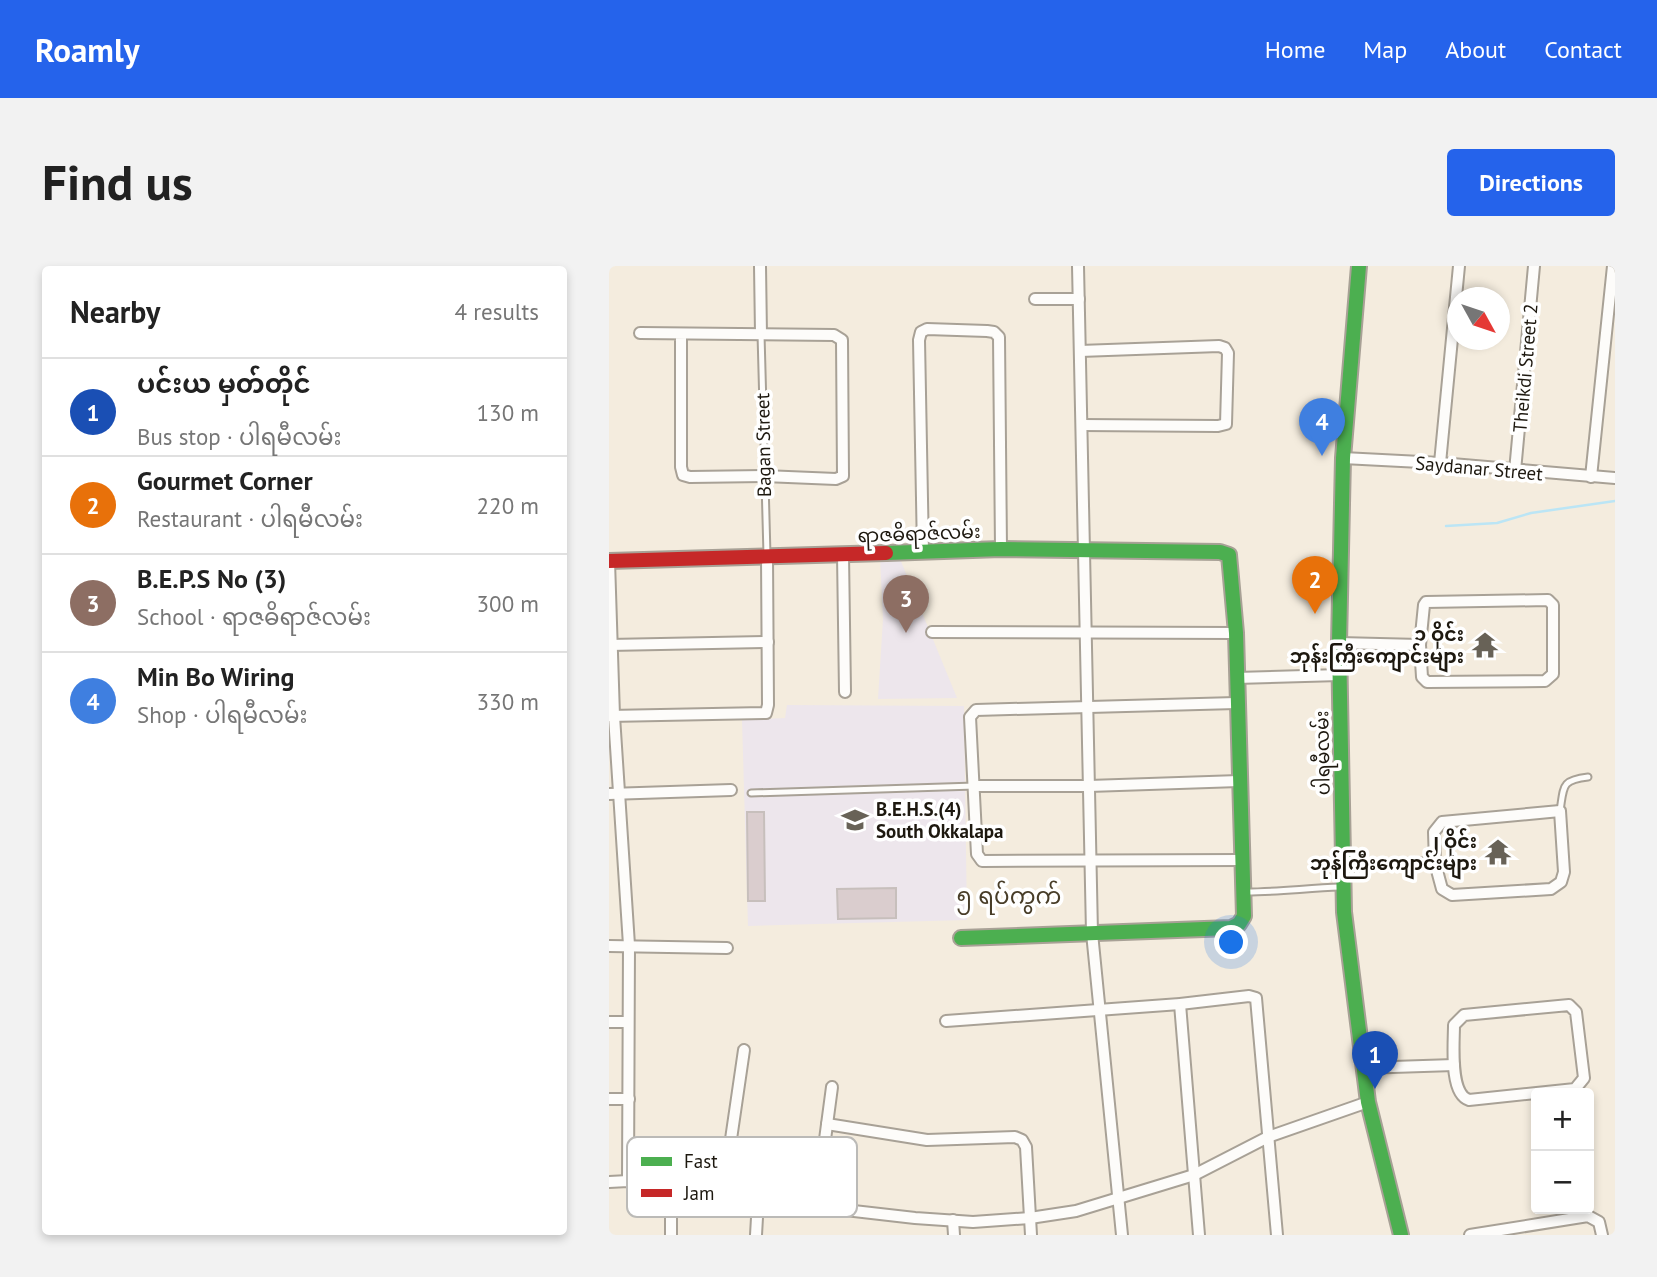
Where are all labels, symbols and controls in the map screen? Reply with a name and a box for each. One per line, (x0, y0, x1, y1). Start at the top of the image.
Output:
text: Roamly (35, 28, 139, 71)
text: Home (1265, 34, 1325, 65)
text: Map (1363, 34, 1407, 65)
text: About (1445, 34, 1506, 65)
text: Contact (1544, 34, 1622, 65)
button: Directions (1447, 149, 1615, 216)
text: Find us (42, 150, 193, 214)
north arrow (1447, 287, 1510, 350)
text: Nearby (70, 292, 160, 331)
text: 4 results (455, 297, 539, 326)
street label: Theikdi Street 2 (1507, 303, 1543, 433)
text: ပင်းယ မှတ်တိုင် (137, 367, 311, 400)
street label: Bagan Street (750, 392, 776, 497)
text: 1 (86, 398, 100, 427)
text: 130 m (477, 398, 539, 427)
pin: 4 (1299, 398, 1345, 456)
text: Bus stop · ပါရမီလမ်း (137, 422, 342, 451)
street label: Saydanar Street (1414, 450, 1544, 486)
text: Gourmet Corner (137, 464, 313, 497)
text: 2 (86, 491, 100, 520)
text: 220 m (477, 491, 539, 520)
text: Restaurant · ပါရမီလမ်း (137, 504, 363, 533)
street label: ရာဇဓိရာဇ်လမ်း (857, 517, 981, 551)
pin: 2 (1292, 556, 1338, 614)
text: B.E.P.S No (3) (137, 562, 286, 595)
pin: 3 (883, 575, 929, 633)
text: 3 (86, 589, 100, 618)
text: 300 m (477, 589, 539, 618)
text: School · ရာဇဓိရာဇ်လမ်း (137, 602, 371, 631)
place label: ၁ ဝိုင်း ဘုန်းကြီးကျောင်းများ (1290, 621, 1464, 673)
temple icon: ၁ ဝိုင်း ဘုန်းကြီးကျောင်းများ (1470, 630, 1500, 660)
text: Min Bo Wiring (137, 660, 294, 693)
text: 4 (86, 687, 100, 716)
text: 330 m (477, 687, 539, 716)
text: Shop · ပါရမီလမ်း (137, 700, 307, 729)
street label: ပါရမီလမ်း (1307, 710, 1339, 796)
place label: B.E.H.S.(4) South Okkalapa (876, 797, 1004, 843)
school or university icon: B.E.H.S.(4) South Okkalapa (840, 805, 870, 835)
place label: ၂ ဝိုင်း ဘုန်ကြီးကျောင်းများ (1310, 828, 1477, 880)
temple icon: ၂ ဝိုင်း ဘုန်ကြီးကျောင်းများ (1483, 837, 1513, 867)
district label: ၅ ရပ်ကွက် (957, 880, 1061, 915)
your location (1214, 925, 1248, 959)
pin: 1 (1352, 1031, 1398, 1089)
map controls (1531, 1088, 1594, 1214)
button: + (1531, 1088, 1594, 1151)
legend (627, 1137, 857, 1217)
text: Fast (684, 1149, 718, 1173)
button: − (1531, 1151, 1594, 1214)
text: Jam (683, 1181, 714, 1205)

